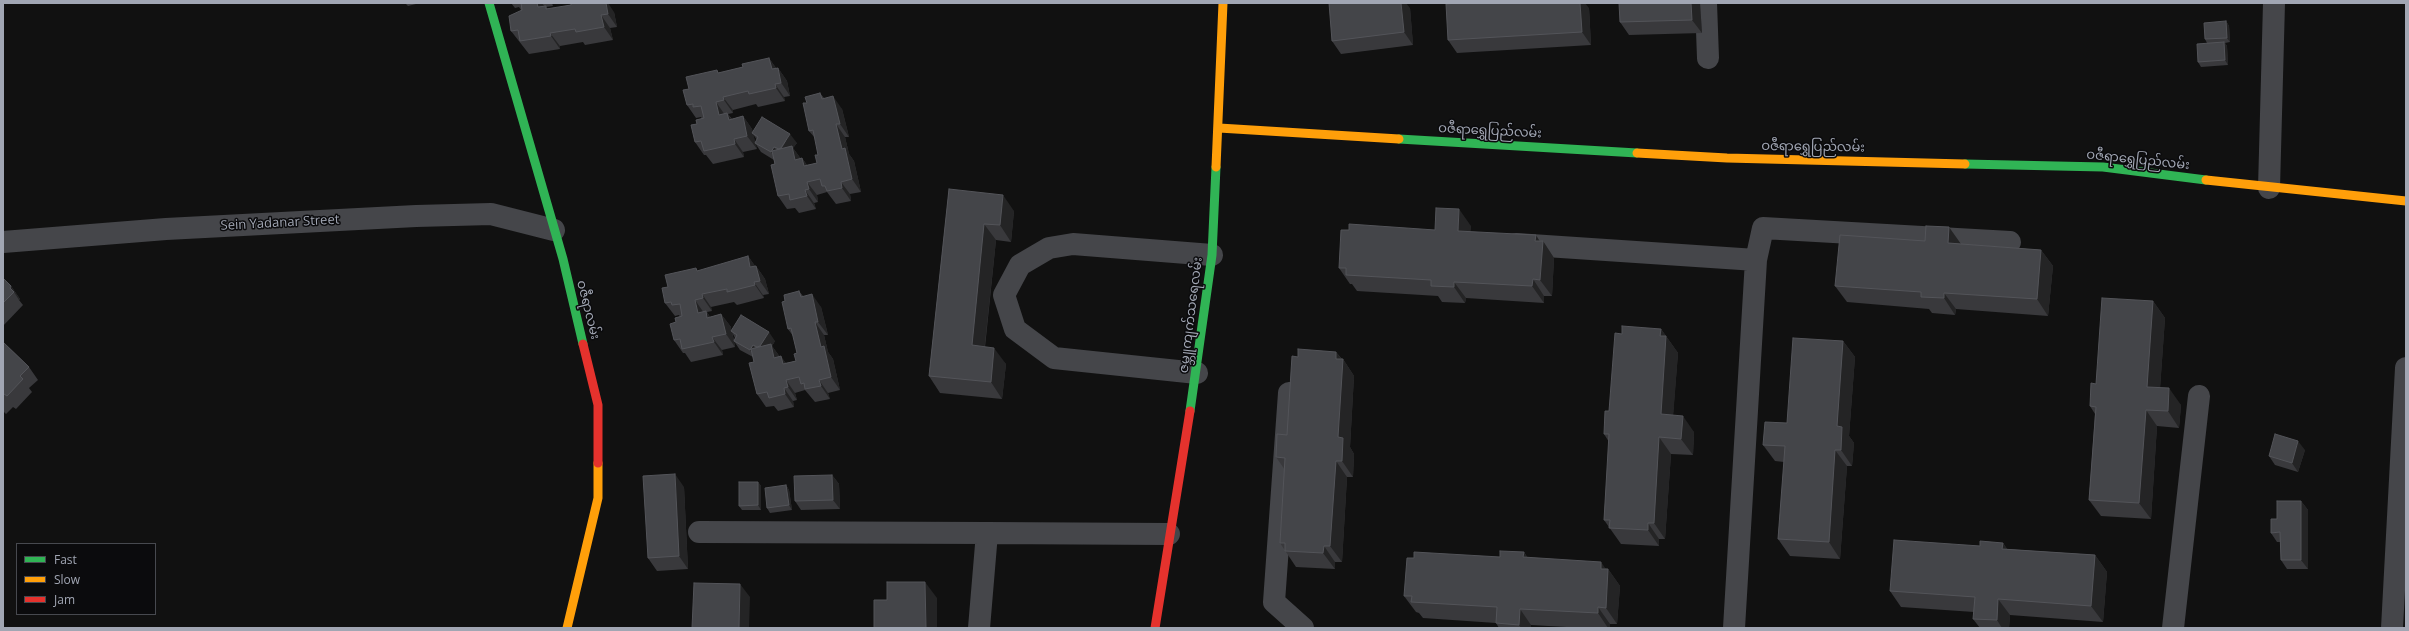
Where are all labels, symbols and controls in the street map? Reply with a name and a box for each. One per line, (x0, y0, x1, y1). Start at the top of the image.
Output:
street label: ဝဇီရာရွှေပြည်လမ်း (1438, 120, 1542, 142)
street label: ဝဇီရာရွှေပြည်လမ်း (1761, 138, 1865, 156)
street label: ဝဇီရာရွှေပြည်လမ်း (2086, 147, 2190, 173)
street label: Sein Yadanar Street (220, 212, 340, 234)
street label: ဇမ္ဘူကျက်သရေလမ်း (1176, 256, 1206, 374)
street label: ဝဇီရာလမ်း (573, 279, 603, 341)
legend (16, 543, 156, 615)
text: Fast (54, 551, 77, 568)
text: Slow (54, 571, 80, 588)
text: Jam (54, 591, 75, 608)

